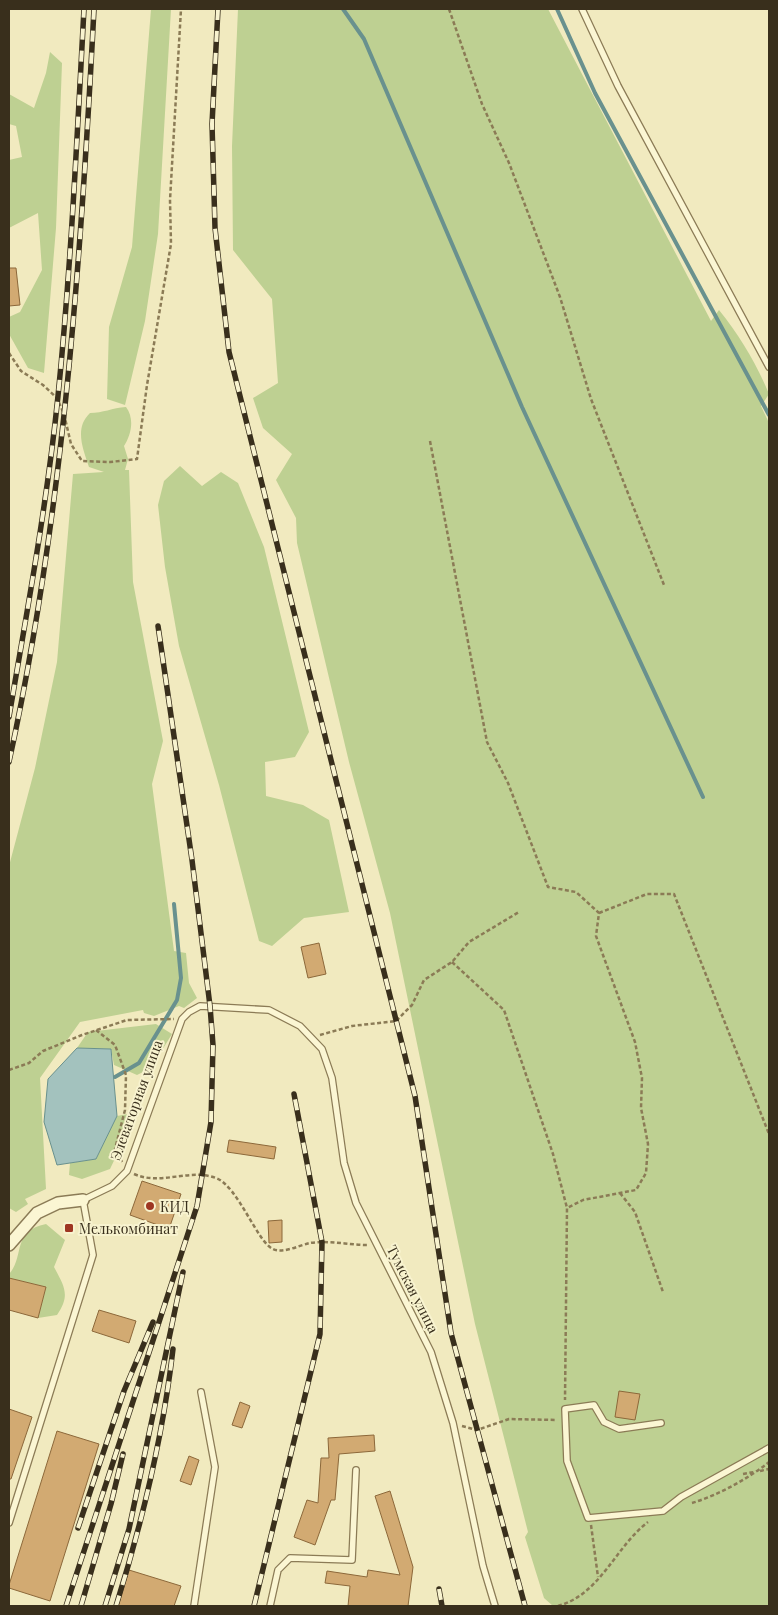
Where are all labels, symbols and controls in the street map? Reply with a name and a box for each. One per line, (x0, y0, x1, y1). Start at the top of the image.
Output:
street label: Элеваторная улица (105, 1037, 167, 1163)
place label: КИД (160, 1197, 189, 1216)
marker: КИД (144, 1200, 156, 1212)
place label: Мелькомбинат (79, 1219, 178, 1238)
marker: Мелькомбинат (63, 1222, 75, 1234)
street label: Тумская улица (383, 1242, 443, 1336)

